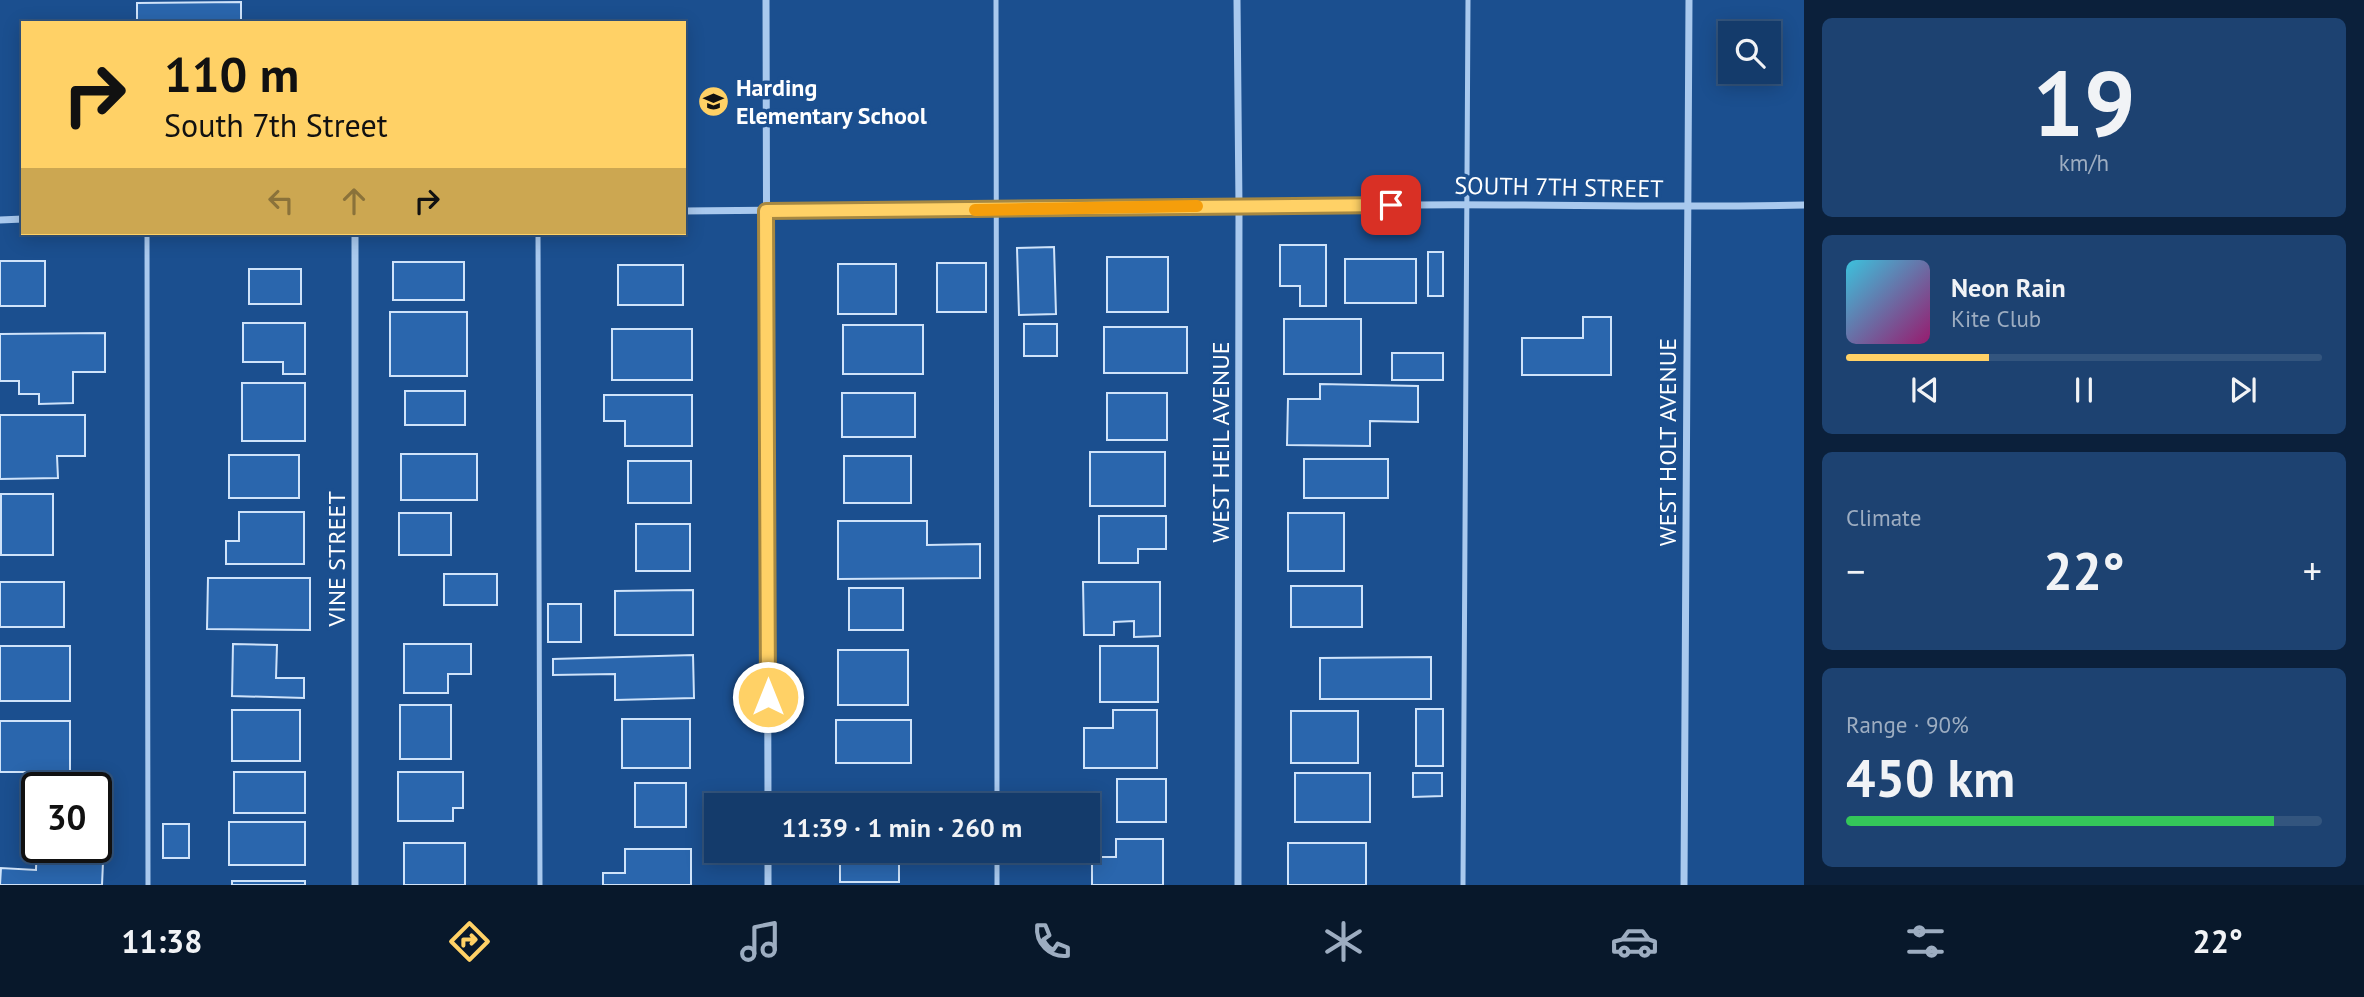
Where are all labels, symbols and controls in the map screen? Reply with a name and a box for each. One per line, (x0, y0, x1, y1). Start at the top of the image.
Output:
map controls (1718, 21, 1781, 84)
button: search (1718, 21, 1781, 84)
text: 110 m (164, 42, 299, 106)
text: 19 (2032, 43, 2136, 161)
icon: right (49, 49, 140, 140)
place label: Harding Elementary School (736, 72, 928, 131)
school or university icon: Harding Elementary School (696, 84, 730, 118)
text: South 7th Street (164, 104, 388, 146)
text: km/h (2059, 148, 2109, 177)
street label: SOUTH 7TH STREET (1454, 170, 1664, 204)
pin (1361, 175, 1421, 235)
icon: left (262, 182, 300, 220)
icon: ahead (335, 182, 373, 220)
icon: right (408, 182, 446, 220)
icon: arrive (1372, 186, 1410, 224)
text: Neon Rain (1951, 271, 2066, 304)
text: Kite Club (1951, 304, 2041, 333)
street label: WEST HOLT AVENUE (1652, 338, 1683, 546)
street label: WEST HEIL AVENUE (1205, 341, 1236, 543)
icon: previous (1906, 371, 1944, 409)
icon: pause (2065, 371, 2103, 409)
icon: next (2224, 371, 2262, 409)
street label: VINE STREET (321, 491, 352, 628)
text: Climate (1846, 503, 1921, 532)
text: 22° (2043, 537, 2125, 604)
text: − (1846, 546, 1865, 595)
text: + (2303, 546, 2322, 595)
position arrow (731, 660, 805, 734)
text: Range · 90% (1846, 710, 1969, 739)
text: 450 km (1846, 744, 2015, 811)
speed limit sign: 30 (21, 772, 112, 863)
text: 11:39 · 1 min · 260 m (782, 811, 1022, 844)
icon: directions (445, 917, 494, 966)
icon: music (736, 917, 785, 966)
icon: phone (1027, 917, 1076, 966)
icon: climate (1319, 917, 1368, 966)
icon: car (1610, 917, 1659, 966)
icon: filters (1901, 917, 1950, 966)
text: 11:38 (121, 920, 202, 962)
text: 22° (2193, 920, 2243, 962)

